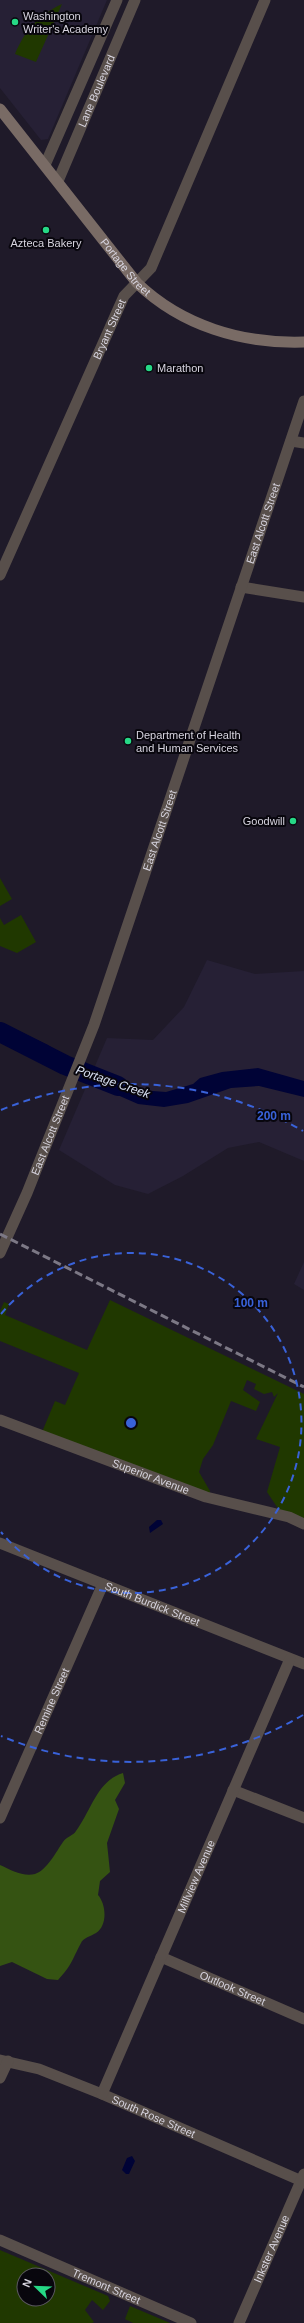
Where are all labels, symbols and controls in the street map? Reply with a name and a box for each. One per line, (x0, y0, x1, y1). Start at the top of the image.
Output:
place label: Washington Writer's Academy (23, 10, 109, 35)
marker: Washington Writer's Academy (10, 17, 20, 27)
street label: Lane Boulevard (76, 53, 117, 129)
marker: Azteca Bakery (41, 225, 51, 235)
street label: Portage Street (98, 236, 153, 298)
place label: Azteca Bakery (11, 237, 82, 249)
street label: Bryant Street (91, 297, 128, 361)
place label: Marathon (157, 362, 203, 374)
marker: Marathon (144, 363, 154, 373)
street label: East Alcott Street (244, 481, 282, 565)
place label: Department of Health and Human Services (136, 729, 241, 754)
marker: Department of Health and Human Services (123, 736, 133, 746)
street label: East Alcott Street (140, 788, 179, 872)
place label: Goodwill (243, 815, 285, 827)
marker: Goodwill (288, 816, 298, 826)
water label: Portage Creek (74, 1063, 153, 1102)
street label: East Alcott Street (29, 1094, 71, 1177)
text: 200 m (257, 1109, 291, 1123)
text: 100 m (234, 1296, 268, 1310)
centre of rings (124, 1416, 138, 1430)
street label: Superior Avenue (111, 1457, 191, 1496)
street label: South Burdick Street (103, 1579, 202, 1628)
street label: Remine Street (32, 1666, 71, 1735)
street label: Millview Avenue (175, 1838, 217, 1915)
street label: Outlook Street (198, 1969, 267, 2008)
street label: South Rose Street (110, 2093, 197, 2140)
street label: Inkster Avenue (251, 2213, 291, 2284)
street label: Tremont Street (71, 2266, 142, 2306)
north arrow (16, 2267, 56, 2307)
text: N (20, 2277, 34, 2289)

